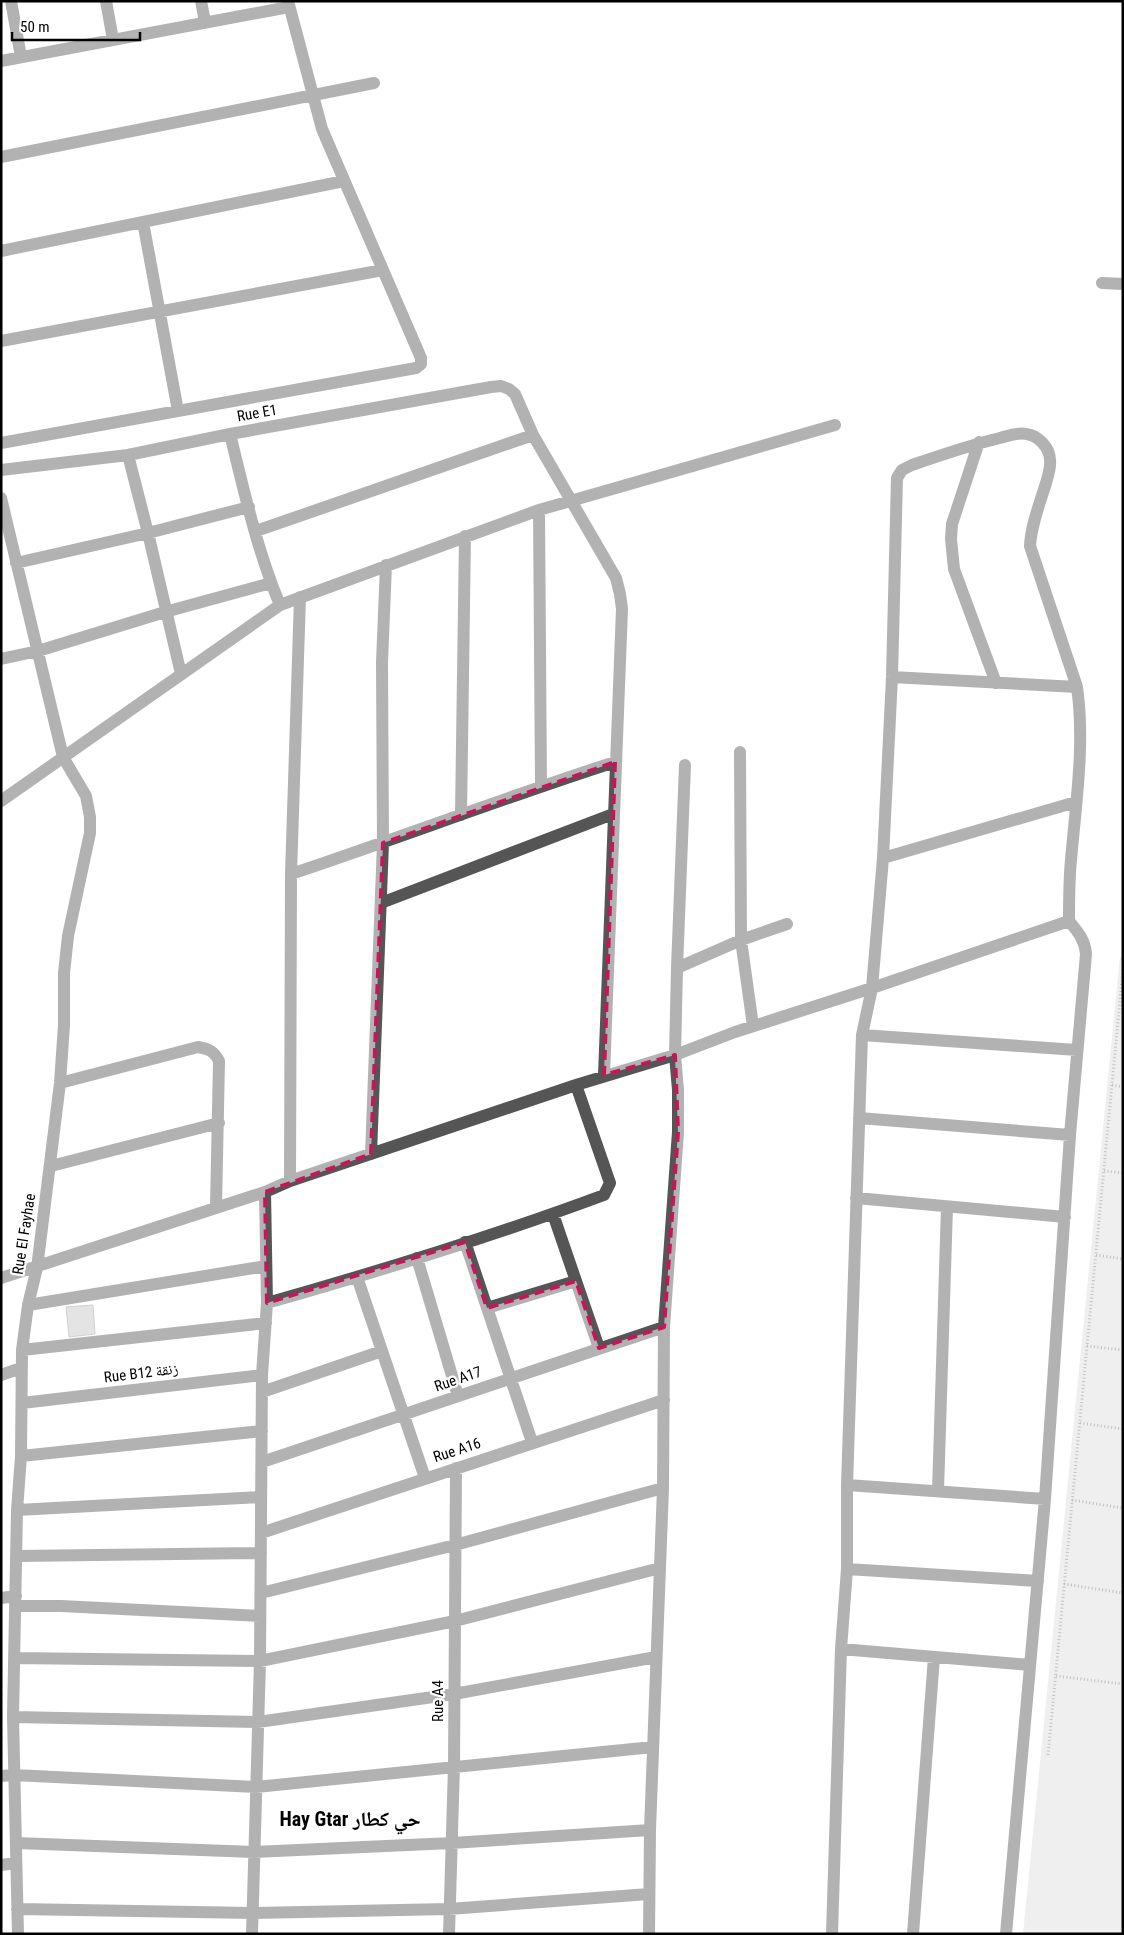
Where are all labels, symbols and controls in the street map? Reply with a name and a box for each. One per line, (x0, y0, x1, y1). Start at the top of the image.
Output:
scale bar (12, 10, 140, 42)
text: 50 m (20, 18, 50, 36)
street label: Rue E1 (235, 401, 279, 425)
street label: Rue El Fayhae (9, 1192, 39, 1276)
street label: Rue B12 زنقة (103, 1359, 179, 1386)
street label: Rue A17 (432, 1362, 484, 1396)
street label: Rue A16 (431, 1434, 483, 1466)
street label: Rue A4 (429, 1680, 447, 1722)
district label: Hay Gtar حي كطار (279, 1807, 421, 1835)

